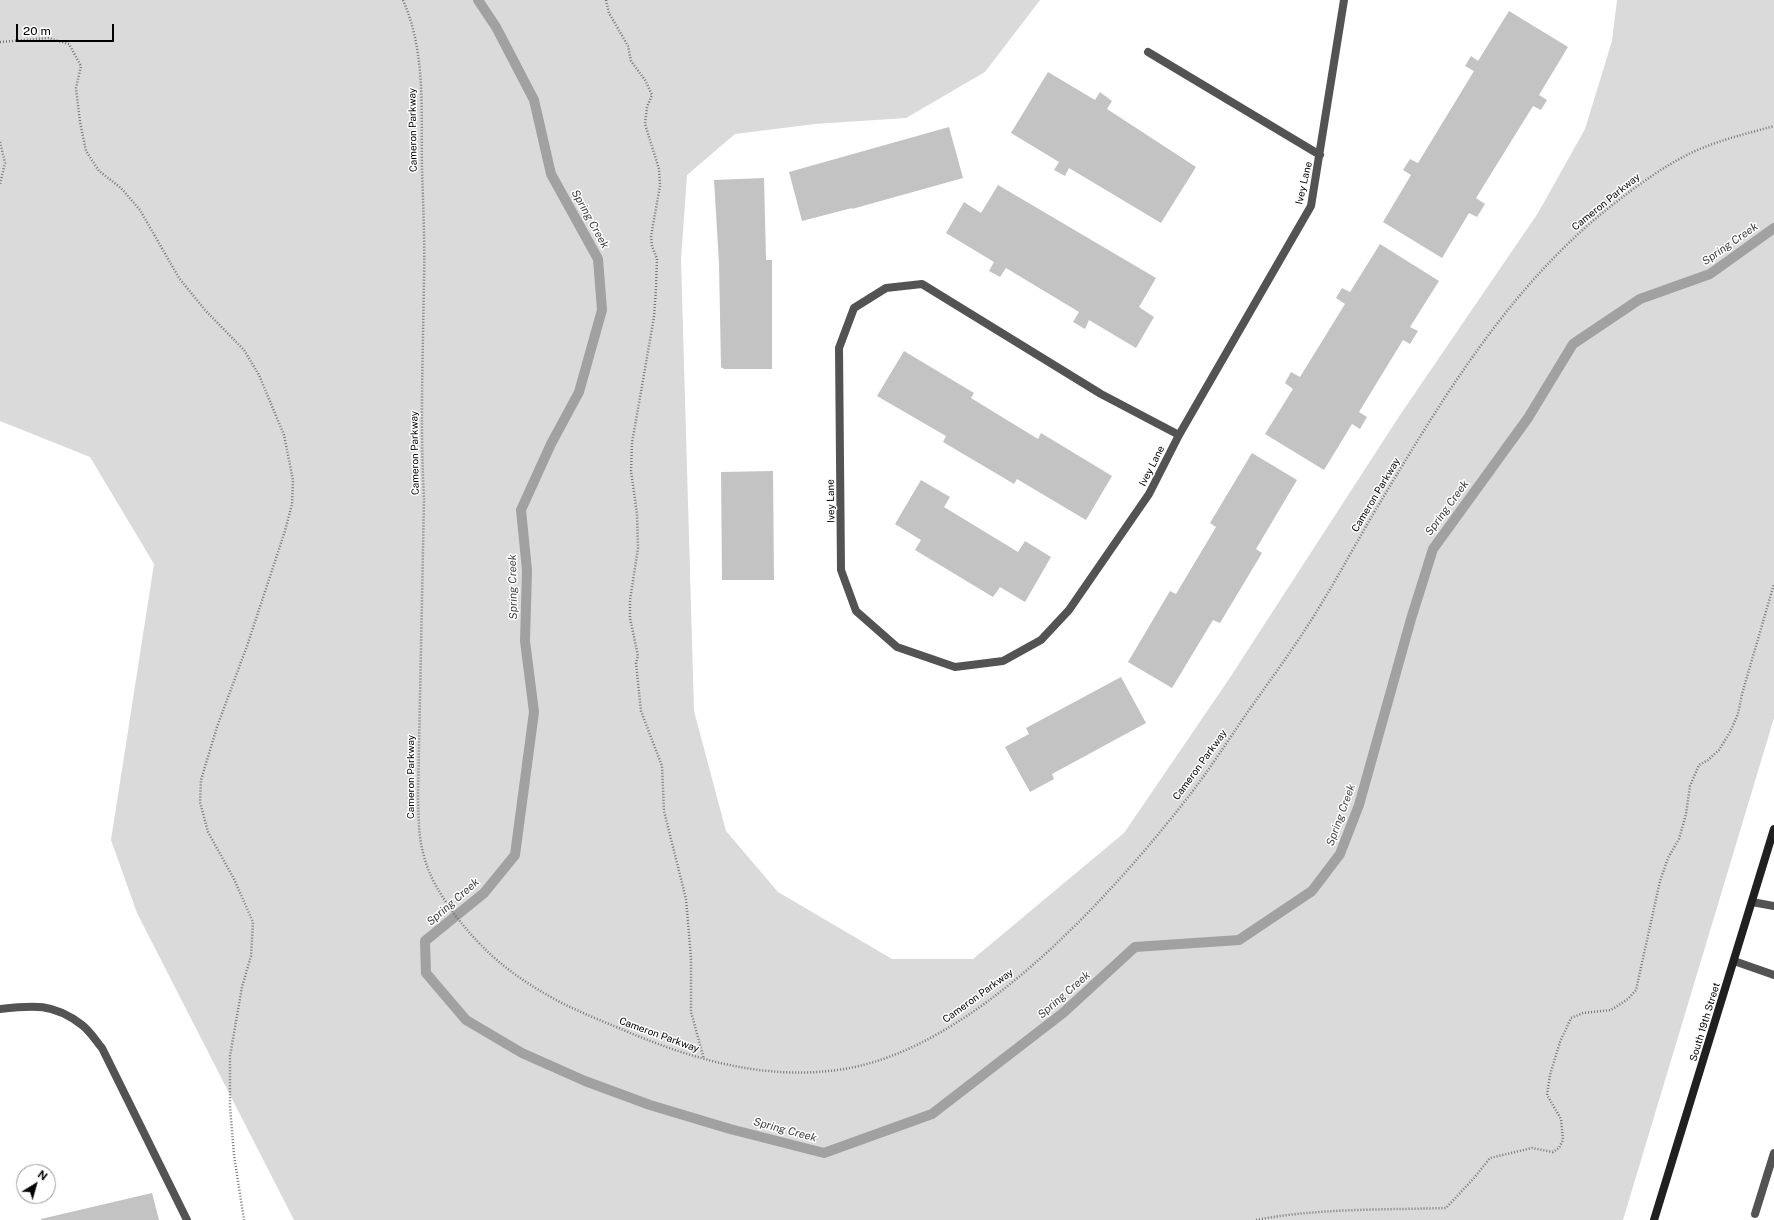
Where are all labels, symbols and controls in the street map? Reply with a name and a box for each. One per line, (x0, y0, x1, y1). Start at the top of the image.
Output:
scale bar (18, 16, 116, 42)
text: 20 m (23, 24, 51, 38)
street label: Cameron Parkway (406, 88, 420, 172)
street label: Ivey Lane (1293, 160, 1315, 206)
street label: Cameron Parkway (1570, 171, 1642, 233)
water label: Spring Creek (568, 187, 612, 251)
water label: Spring Creek (1700, 220, 1760, 268)
street label: Cameron Parkway (408, 411, 422, 495)
street label: Ivey Lane (1137, 444, 1167, 488)
street label: Cameron Parkway (1349, 456, 1403, 534)
water label: Spring Creek (1423, 478, 1471, 538)
street label: Ivey Lane (825, 479, 837, 523)
water label: Spring Creek (506, 554, 520, 620)
street label: Cameron Parkway (1170, 727, 1230, 803)
street label: Cameron Parkway (405, 735, 417, 819)
water label: Spring Creek (1324, 782, 1358, 848)
water label: Spring Creek (424, 876, 482, 928)
street label: Cameron Parkway (940, 966, 1016, 1026)
water label: Spring Creek (1035, 969, 1093, 1021)
street label: South 19th Street (1687, 981, 1723, 1063)
street label: Cameron Parkway (617, 1015, 701, 1055)
water label: Spring Creek (752, 1115, 818, 1145)
north arrow (16, 1164, 56, 1204)
text: N (36, 1168, 50, 1183)

